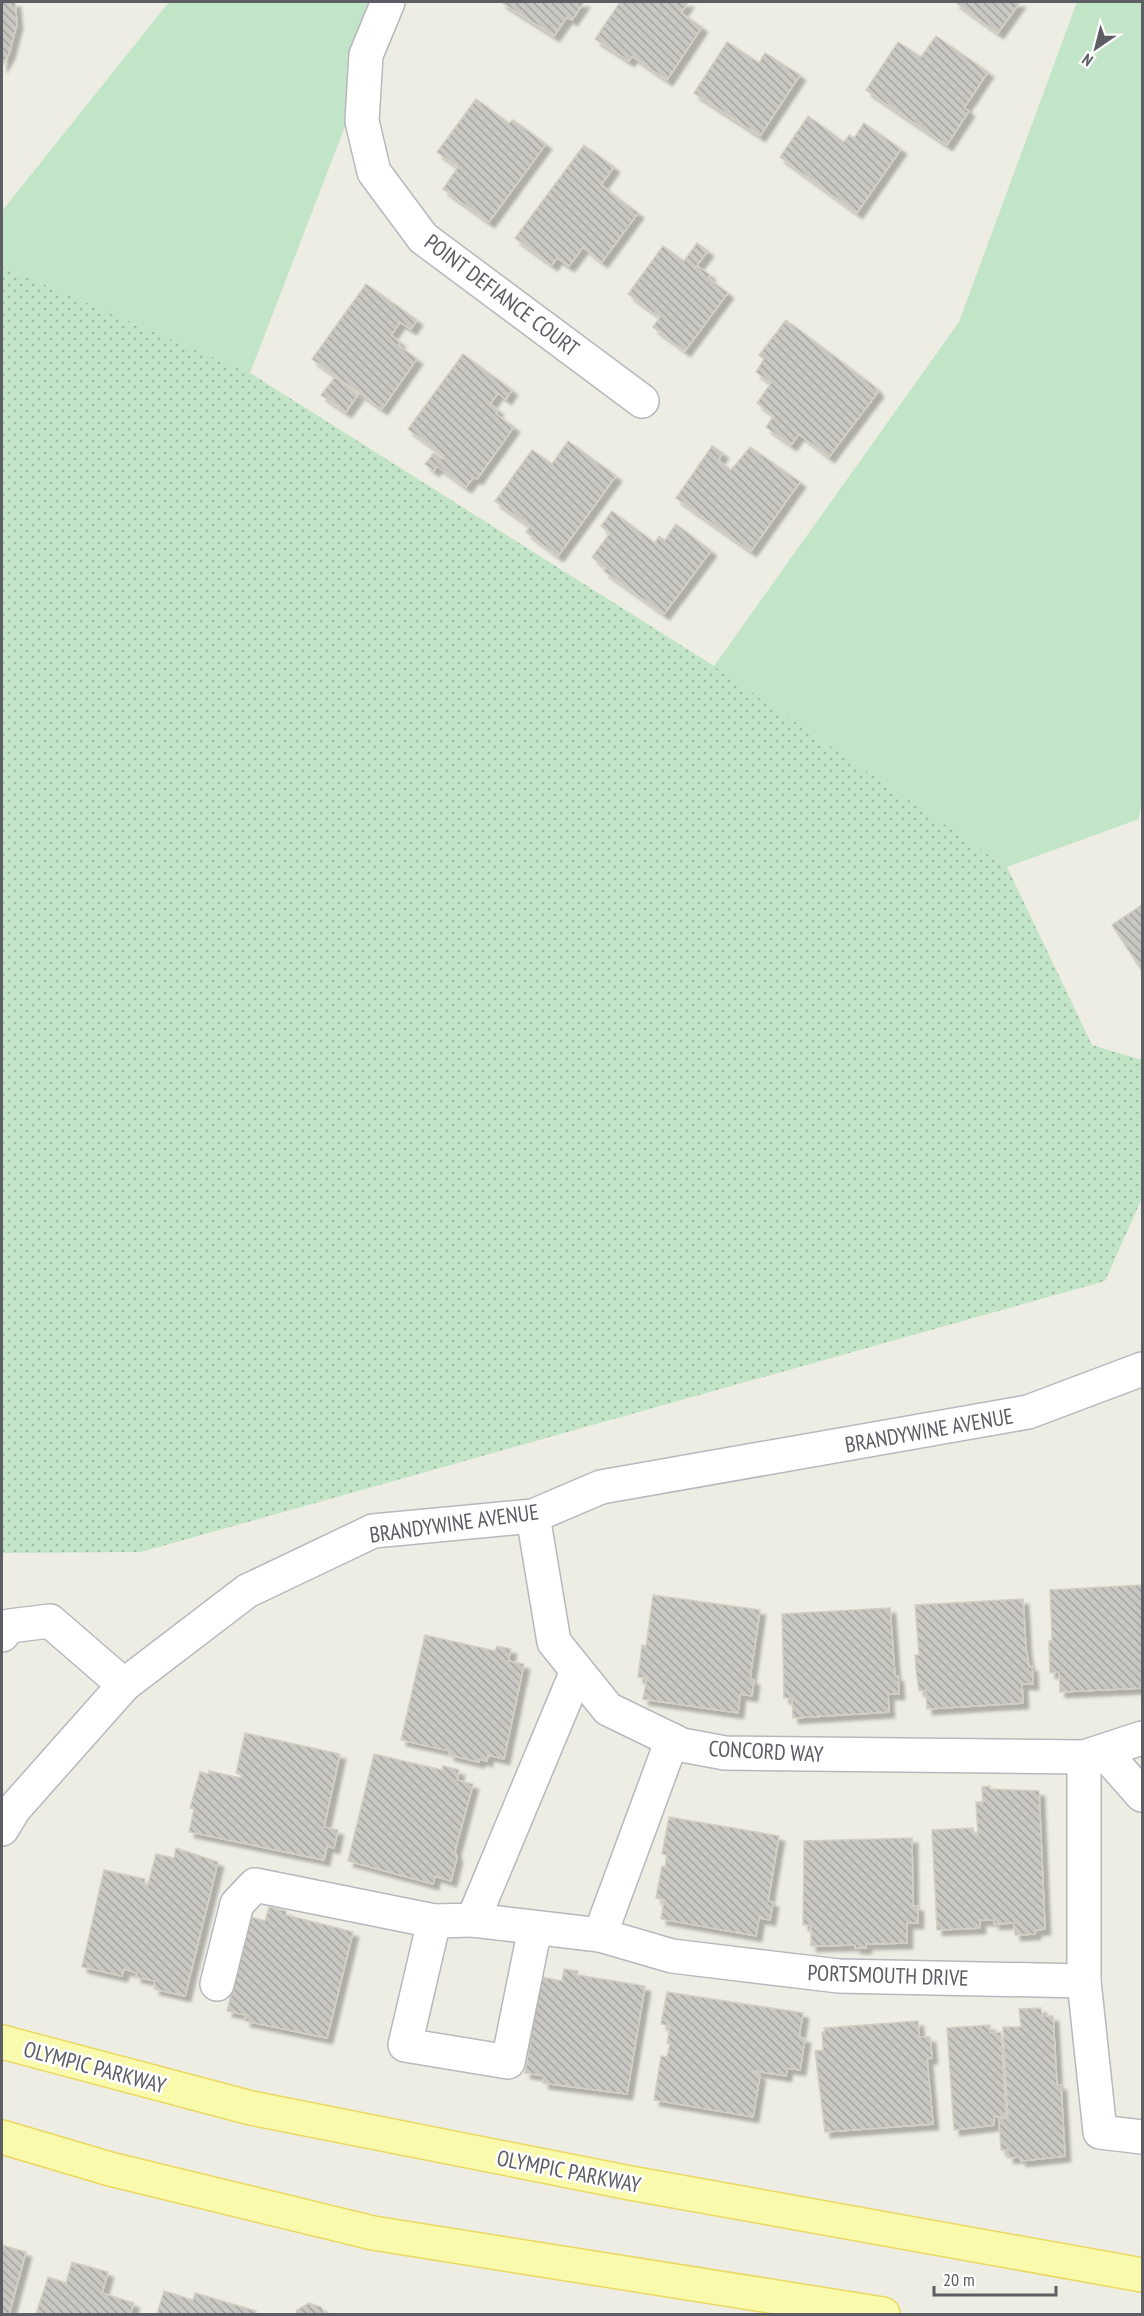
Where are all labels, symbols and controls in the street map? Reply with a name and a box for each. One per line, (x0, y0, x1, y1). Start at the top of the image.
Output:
north arrow (1066, 18, 1126, 78)
text: N (1078, 50, 1097, 71)
street label: POINT DEFIANCE COURT (419, 228, 585, 362)
street label: BRANDYWINE AVENUE (843, 1401, 1015, 1459)
street label: BRANDYWINE AVENUE (368, 1497, 540, 1549)
street label: CONCORD WAY (708, 1734, 824, 1768)
street label: PORTSMOUTH DRIVE (807, 1958, 969, 1992)
street label: OLYMPIC PARKWAY (21, 2035, 169, 2099)
street label: OLYMPIC PARKWAY (495, 2143, 643, 2199)
scale bar (934, 2259, 1056, 2297)
text: 20 m (943, 2268, 975, 2291)

